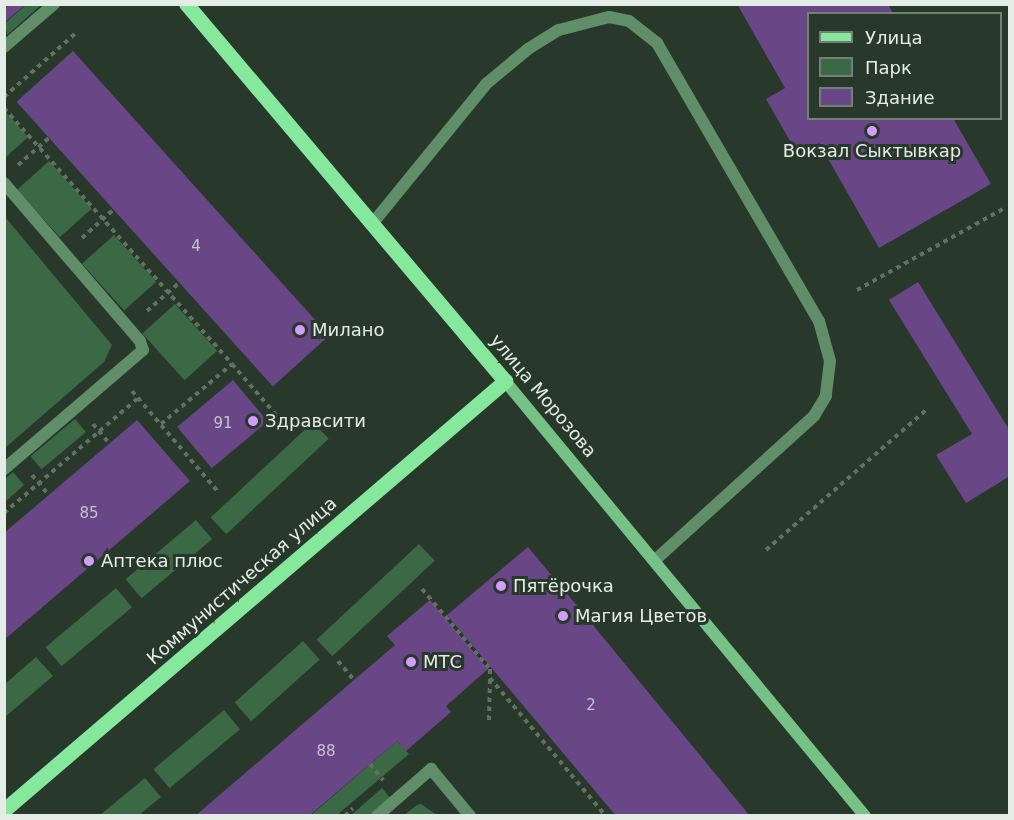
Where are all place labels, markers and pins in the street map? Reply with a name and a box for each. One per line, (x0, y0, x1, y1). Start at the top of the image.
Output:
marker: Вокзал Сыктывкар (865, 124, 879, 138)
place label: Вокзал Сыктывкар (783, 140, 961, 162)
place label: Милано (312, 319, 385, 341)
marker: Милано (293, 323, 307, 337)
place label: Здравсити (265, 410, 366, 432)
marker: Здравсити (246, 414, 260, 428)
place label: Аптека плюс (101, 550, 223, 572)
marker: Аптека плюс (82, 554, 96, 568)
place label: Пятёрочка (513, 575, 614, 597)
marker: Пятёрочка (494, 579, 508, 593)
place label: Магия Цветов (575, 605, 707, 627)
marker: Магия Цветов (556, 609, 570, 623)
place label: МТС (423, 651, 462, 673)
marker: МТС (404, 655, 418, 669)

